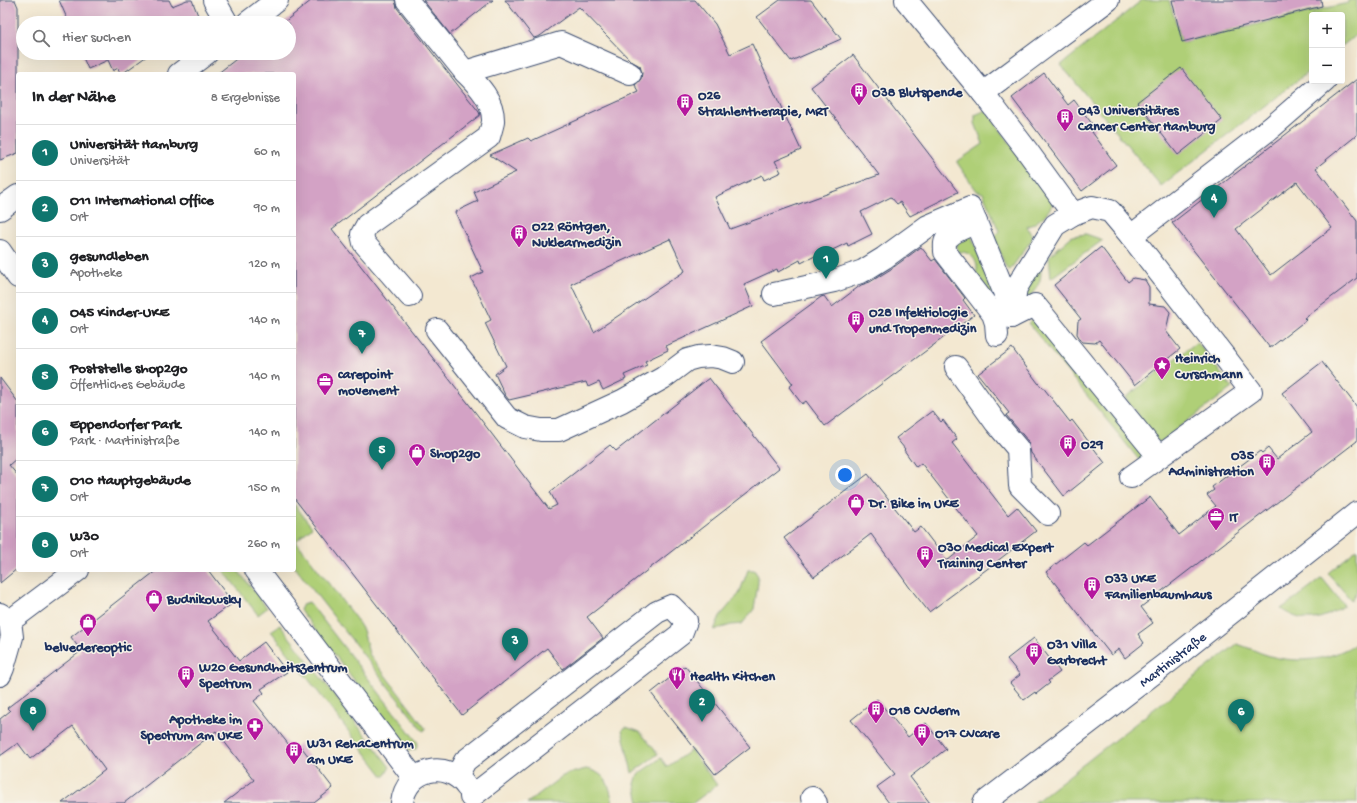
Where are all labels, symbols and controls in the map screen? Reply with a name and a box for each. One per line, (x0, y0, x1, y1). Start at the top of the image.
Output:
map controls (1309, 12, 1345, 84)
button: + (1309, 12, 1345, 48)
search box (16, 16, 296, 60)
icon: search (30, 27, 52, 49)
text: Hier suchen (62, 29, 131, 47)
button: − (1309, 48, 1345, 84)
building icon: O38 Blutspende (849, 81, 869, 106)
place label: O38 Blutspende (872, 85, 963, 102)
text: In der Nähe (32, 88, 115, 108)
place label: O26 Strahlentherapie, MRT (698, 88, 830, 121)
text: 8 Ergebnisse (211, 91, 280, 106)
building icon: O26 Strahlentherapie, MRT (675, 92, 695, 117)
place label: O43 Universitäres Cancer Center Hamburg (1077, 103, 1216, 136)
building icon: O43 Universitäres Cancer Center Hamburg (1055, 107, 1075, 132)
text: Universität Hamburg (70, 136, 198, 154)
text: 1 (42, 145, 48, 160)
text: 60 m (254, 145, 280, 160)
text: Universität (70, 154, 129, 169)
pin: 4 (1201, 185, 1227, 218)
text: O11 International Office (70, 192, 214, 210)
text: 2 (42, 201, 48, 216)
text: 90 m (254, 201, 280, 216)
text: Ort (70, 210, 88, 225)
place label: O22 Röntgen, Nuklearmedizin (532, 219, 622, 252)
building icon: O22 Röntgen, Nuklearmedizin (509, 223, 529, 248)
pin: 1 (813, 246, 839, 279)
text: gesundleben (70, 248, 149, 266)
text: 3 (42, 257, 48, 272)
text: 120 m (249, 257, 280, 272)
text: Apotheke (70, 266, 122, 281)
text: O45 Kinder-UKE (70, 304, 169, 322)
place label: O28 Infektiologie und Tropenmedizin (869, 305, 977, 338)
building icon: O28 Infektiologie und Tropenmedizin (846, 309, 866, 334)
text: 4 (42, 313, 48, 328)
text: 140 m (249, 313, 280, 328)
pin: 7 (349, 321, 375, 354)
text: Ort (70, 322, 88, 337)
place label: Heinrich Curschmann (1174, 351, 1243, 384)
place icon: Heinrich Curschmann (1152, 355, 1172, 380)
text: Poststelle shop2go (70, 360, 187, 378)
place label: carepoint movement (338, 367, 399, 400)
text: 5 (42, 369, 48, 384)
text: 140 m (249, 369, 280, 384)
office icon: carepoint movement (315, 371, 335, 396)
text: Öffentliches Gebäude (70, 378, 185, 393)
text: Eppendorfer Park (70, 416, 181, 434)
text: 6 (42, 425, 48, 440)
text: 140 m (249, 425, 280, 440)
building icon: O29 (1058, 433, 1078, 458)
text: Park · Martinistraße (70, 434, 180, 449)
pin: 5 (369, 437, 395, 470)
place label: O29 (1081, 437, 1103, 454)
shop icon: Shop2go (407, 442, 427, 467)
place label: Shop2go (430, 446, 481, 463)
place label: O35 Administration (1168, 448, 1255, 481)
building icon: O35 Administration (1257, 452, 1277, 477)
your location (835, 465, 855, 485)
text: O10 Hauptgebäude (70, 472, 191, 490)
text: 7 (42, 481, 48, 496)
text: 150 m (248, 481, 280, 496)
text: Ort (70, 490, 88, 505)
shop icon: Dr. Bike im UKE (846, 492, 866, 517)
place label: Dr. Bike im UKE (867, 496, 960, 513)
office icon: IT (1206, 506, 1226, 531)
place label: IT (1229, 510, 1239, 527)
text: W30 (70, 528, 99, 546)
text: 8 (41, 537, 49, 552)
text: 260 m (247, 537, 280, 552)
place label: O30 Medical Expert Training Center (937, 540, 1054, 573)
building icon: O30 Medical Expert Training Center (915, 544, 935, 569)
text: Ort (70, 546, 88, 561)
place label: O33 UKE Familienbaumhaus (1104, 571, 1212, 604)
building icon: O33 UKE Familienbaumhaus (1082, 575, 1102, 600)
shop icon: Budnikowsky (144, 588, 164, 613)
place label: Budnikowsky (166, 592, 241, 609)
shop icon: belvedereoptic (78, 612, 98, 637)
pin: 3 (502, 628, 528, 661)
street label: Martinistraße (1137, 629, 1211, 692)
place label: O31 Villa Garbrecht (1047, 637, 1107, 670)
place label: belvedereoptic (44, 640, 132, 657)
building icon: O31 Villa Garbrecht (1024, 641, 1044, 666)
place label: W20 Gesundheitszentrum Spectrum (198, 660, 348, 693)
building icon: W20 Gesundheitszentrum Spectrum (176, 664, 196, 689)
restaurant icon: Health Kitchen (667, 665, 687, 690)
place label: Health Kitchen (690, 669, 776, 686)
pin: 2 (689, 689, 715, 722)
pin: 8 (20, 698, 46, 731)
building icon: O18 CVderm (866, 699, 886, 724)
pin: 6 (1228, 699, 1254, 732)
place label: O18 CVderm (889, 703, 960, 720)
place label: Apotheke im Spectrum am UKE (141, 712, 243, 745)
pharmacy icon: Apotheke im Spectrum am UKE (245, 716, 265, 741)
building icon: O17 CVcare (912, 722, 932, 747)
place label: O17 CVcare (935, 726, 1001, 743)
place label: W31 RehaCentrum am UKE (306, 736, 414, 769)
building icon: W31 RehaCentrum am UKE (284, 740, 304, 765)

